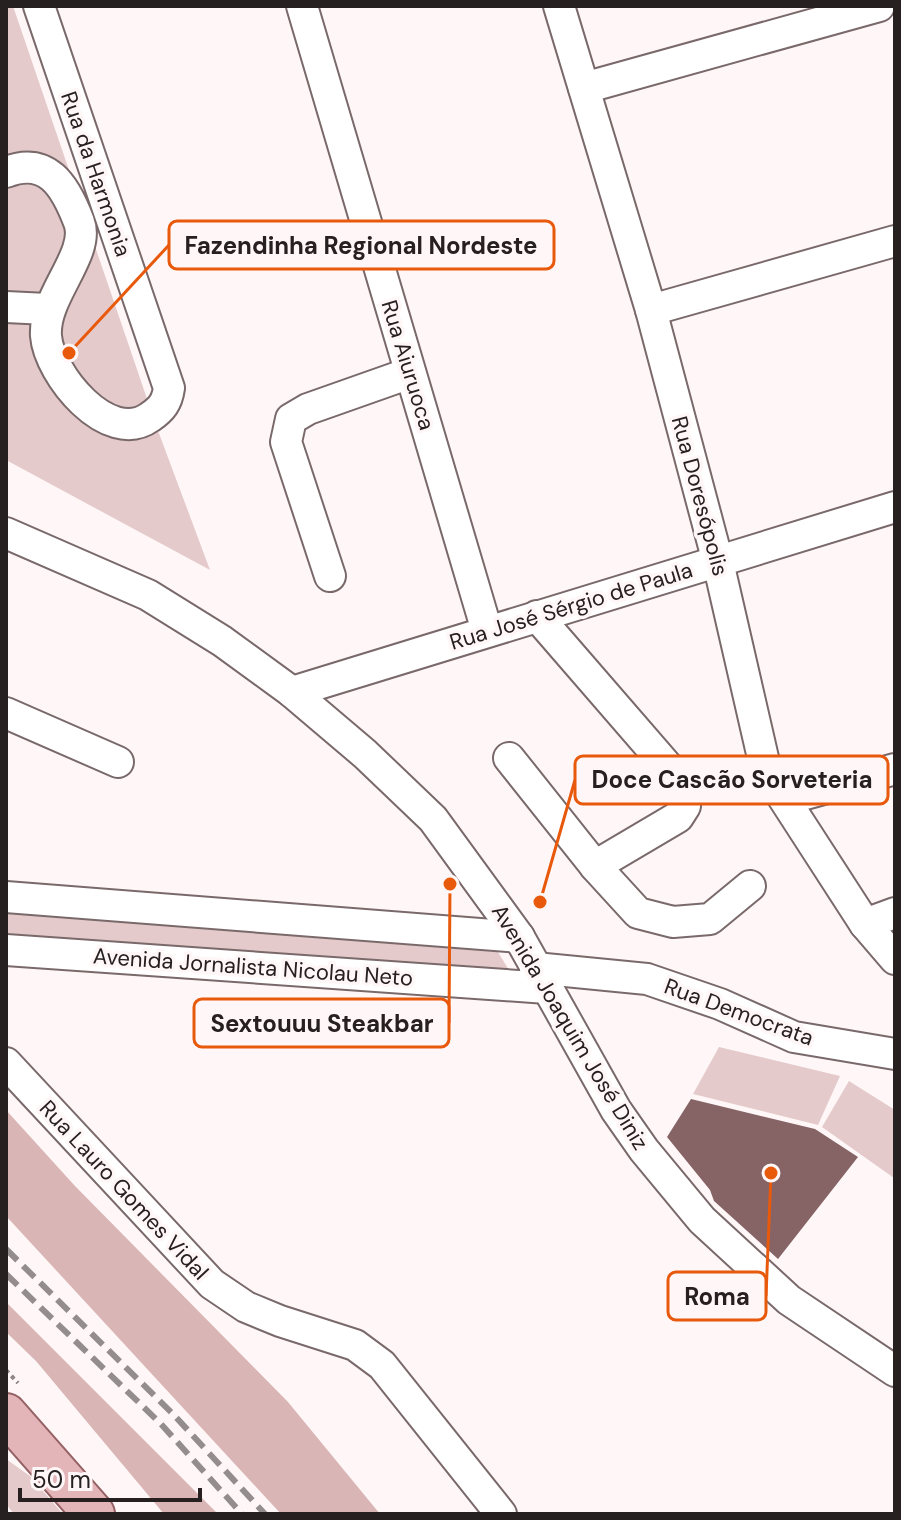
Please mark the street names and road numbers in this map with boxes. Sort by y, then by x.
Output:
street label: Rua da Harmonia [54,88,138,260]
street label: Rua Aiuruoca [374,297,442,433]
street label: Rua Doresópolis [665,413,735,579]
street label: Rua José Sérgio de Paula [446,555,696,657]
street label: Avenida Joaquim José Diniz [485,899,655,1155]
street label: Avenida Jornalista Nicolau Neto [92,941,414,993]
street label: Rua Democrata [660,972,818,1052]
street label: Rua Lauro Gomes Vidal [33,1094,215,1286]

